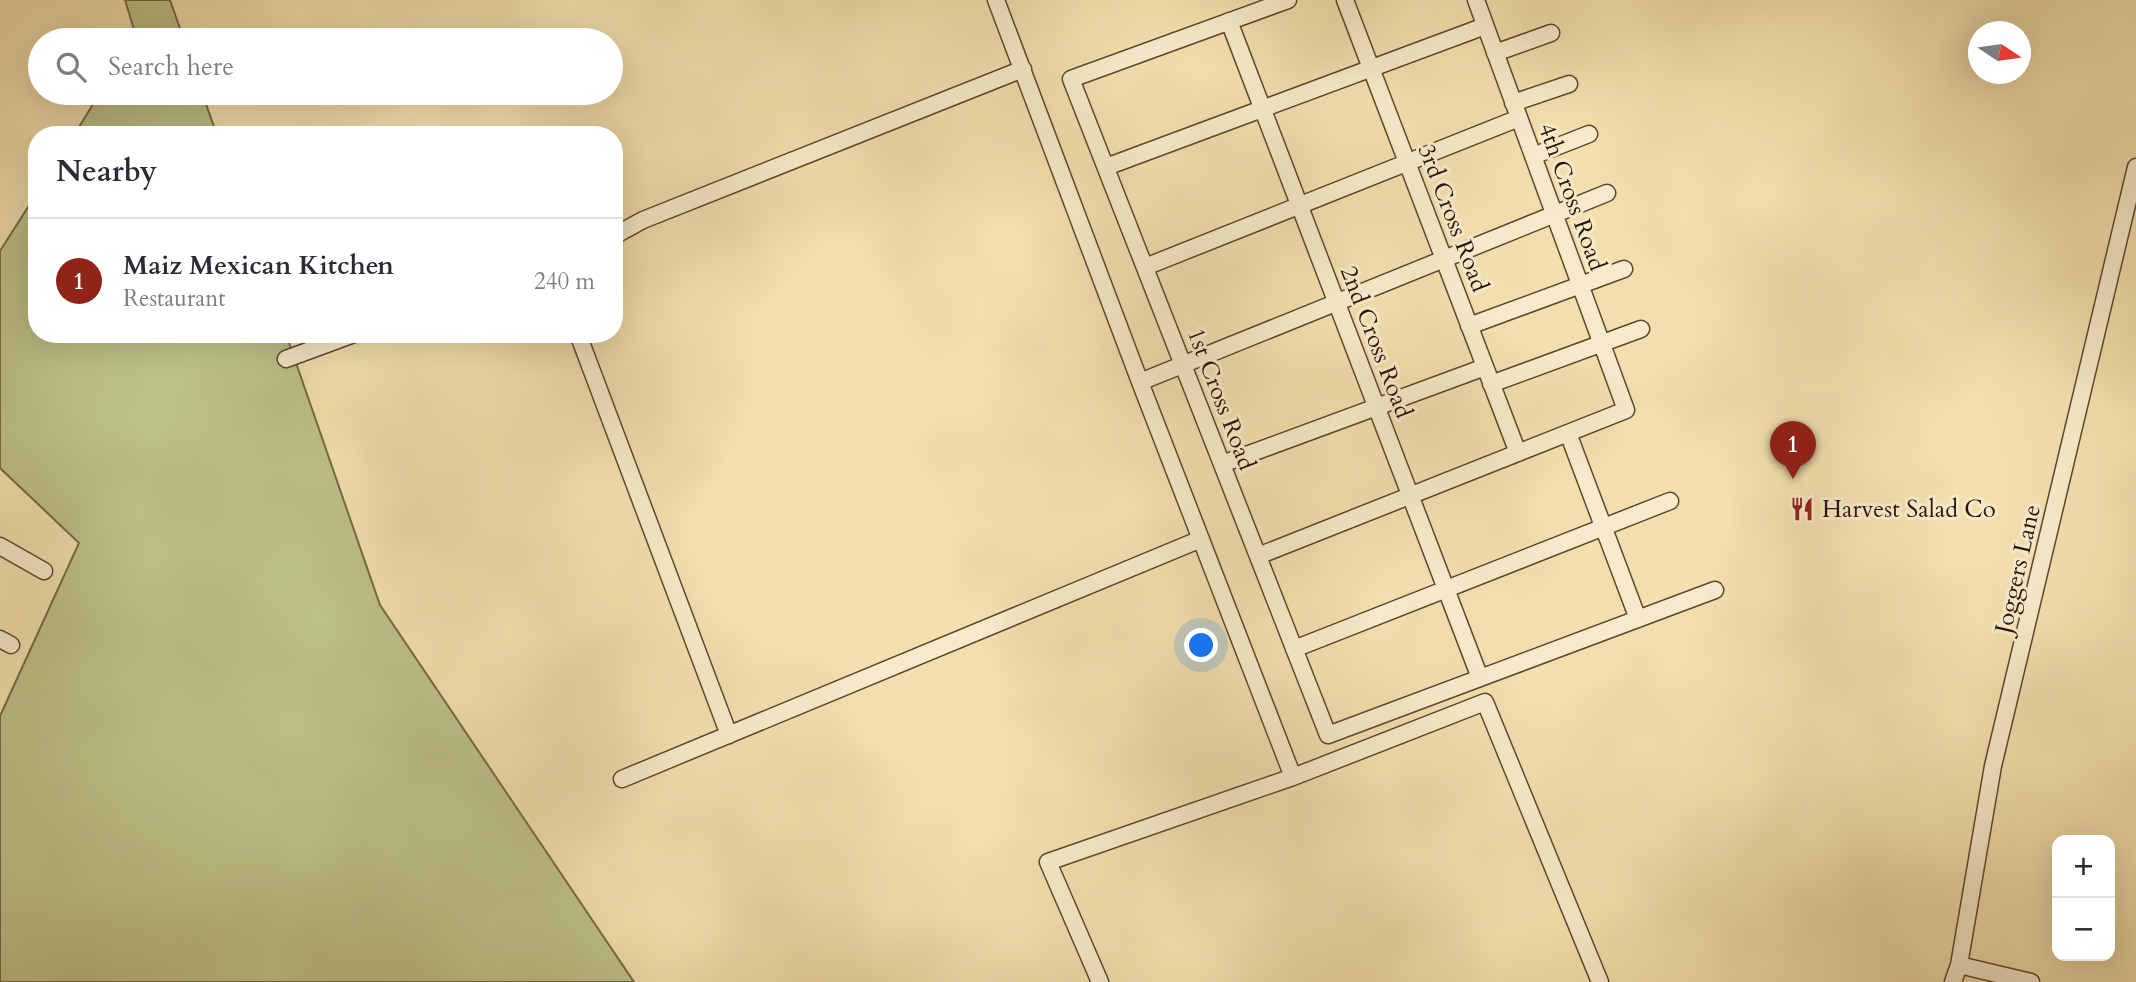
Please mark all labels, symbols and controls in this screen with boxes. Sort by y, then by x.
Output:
north arrow [1968,21,2031,84]
search box [28,28,623,105]
icon: search [52,48,90,86]
text: Search here [108,49,234,84]
street label: 4th Cross Road [1530,119,1614,276]
street label: 3rd Cross Road [1410,139,1496,297]
text: Nearby [56,151,157,192]
text: Maiz Mexican Kitchen [123,248,394,283]
street label: 2nd Cross Road [1332,261,1420,423]
text: 1 [73,266,85,297]
text: 240 m [534,266,595,297]
text: Restaurant [123,283,226,314]
street label: 1st Cross Road [1179,323,1263,475]
pin: 1 [1770,421,1816,479]
place label: Harvest Salad Co [1822,493,1996,526]
restaurant icon: Harvest Salad Co [1788,495,1816,523]
street label: Joggers Lane [1986,501,2049,640]
your location [1184,628,1218,662]
map controls [2052,835,2115,961]
button: + [2052,835,2115,898]
button: − [2052,898,2115,961]

